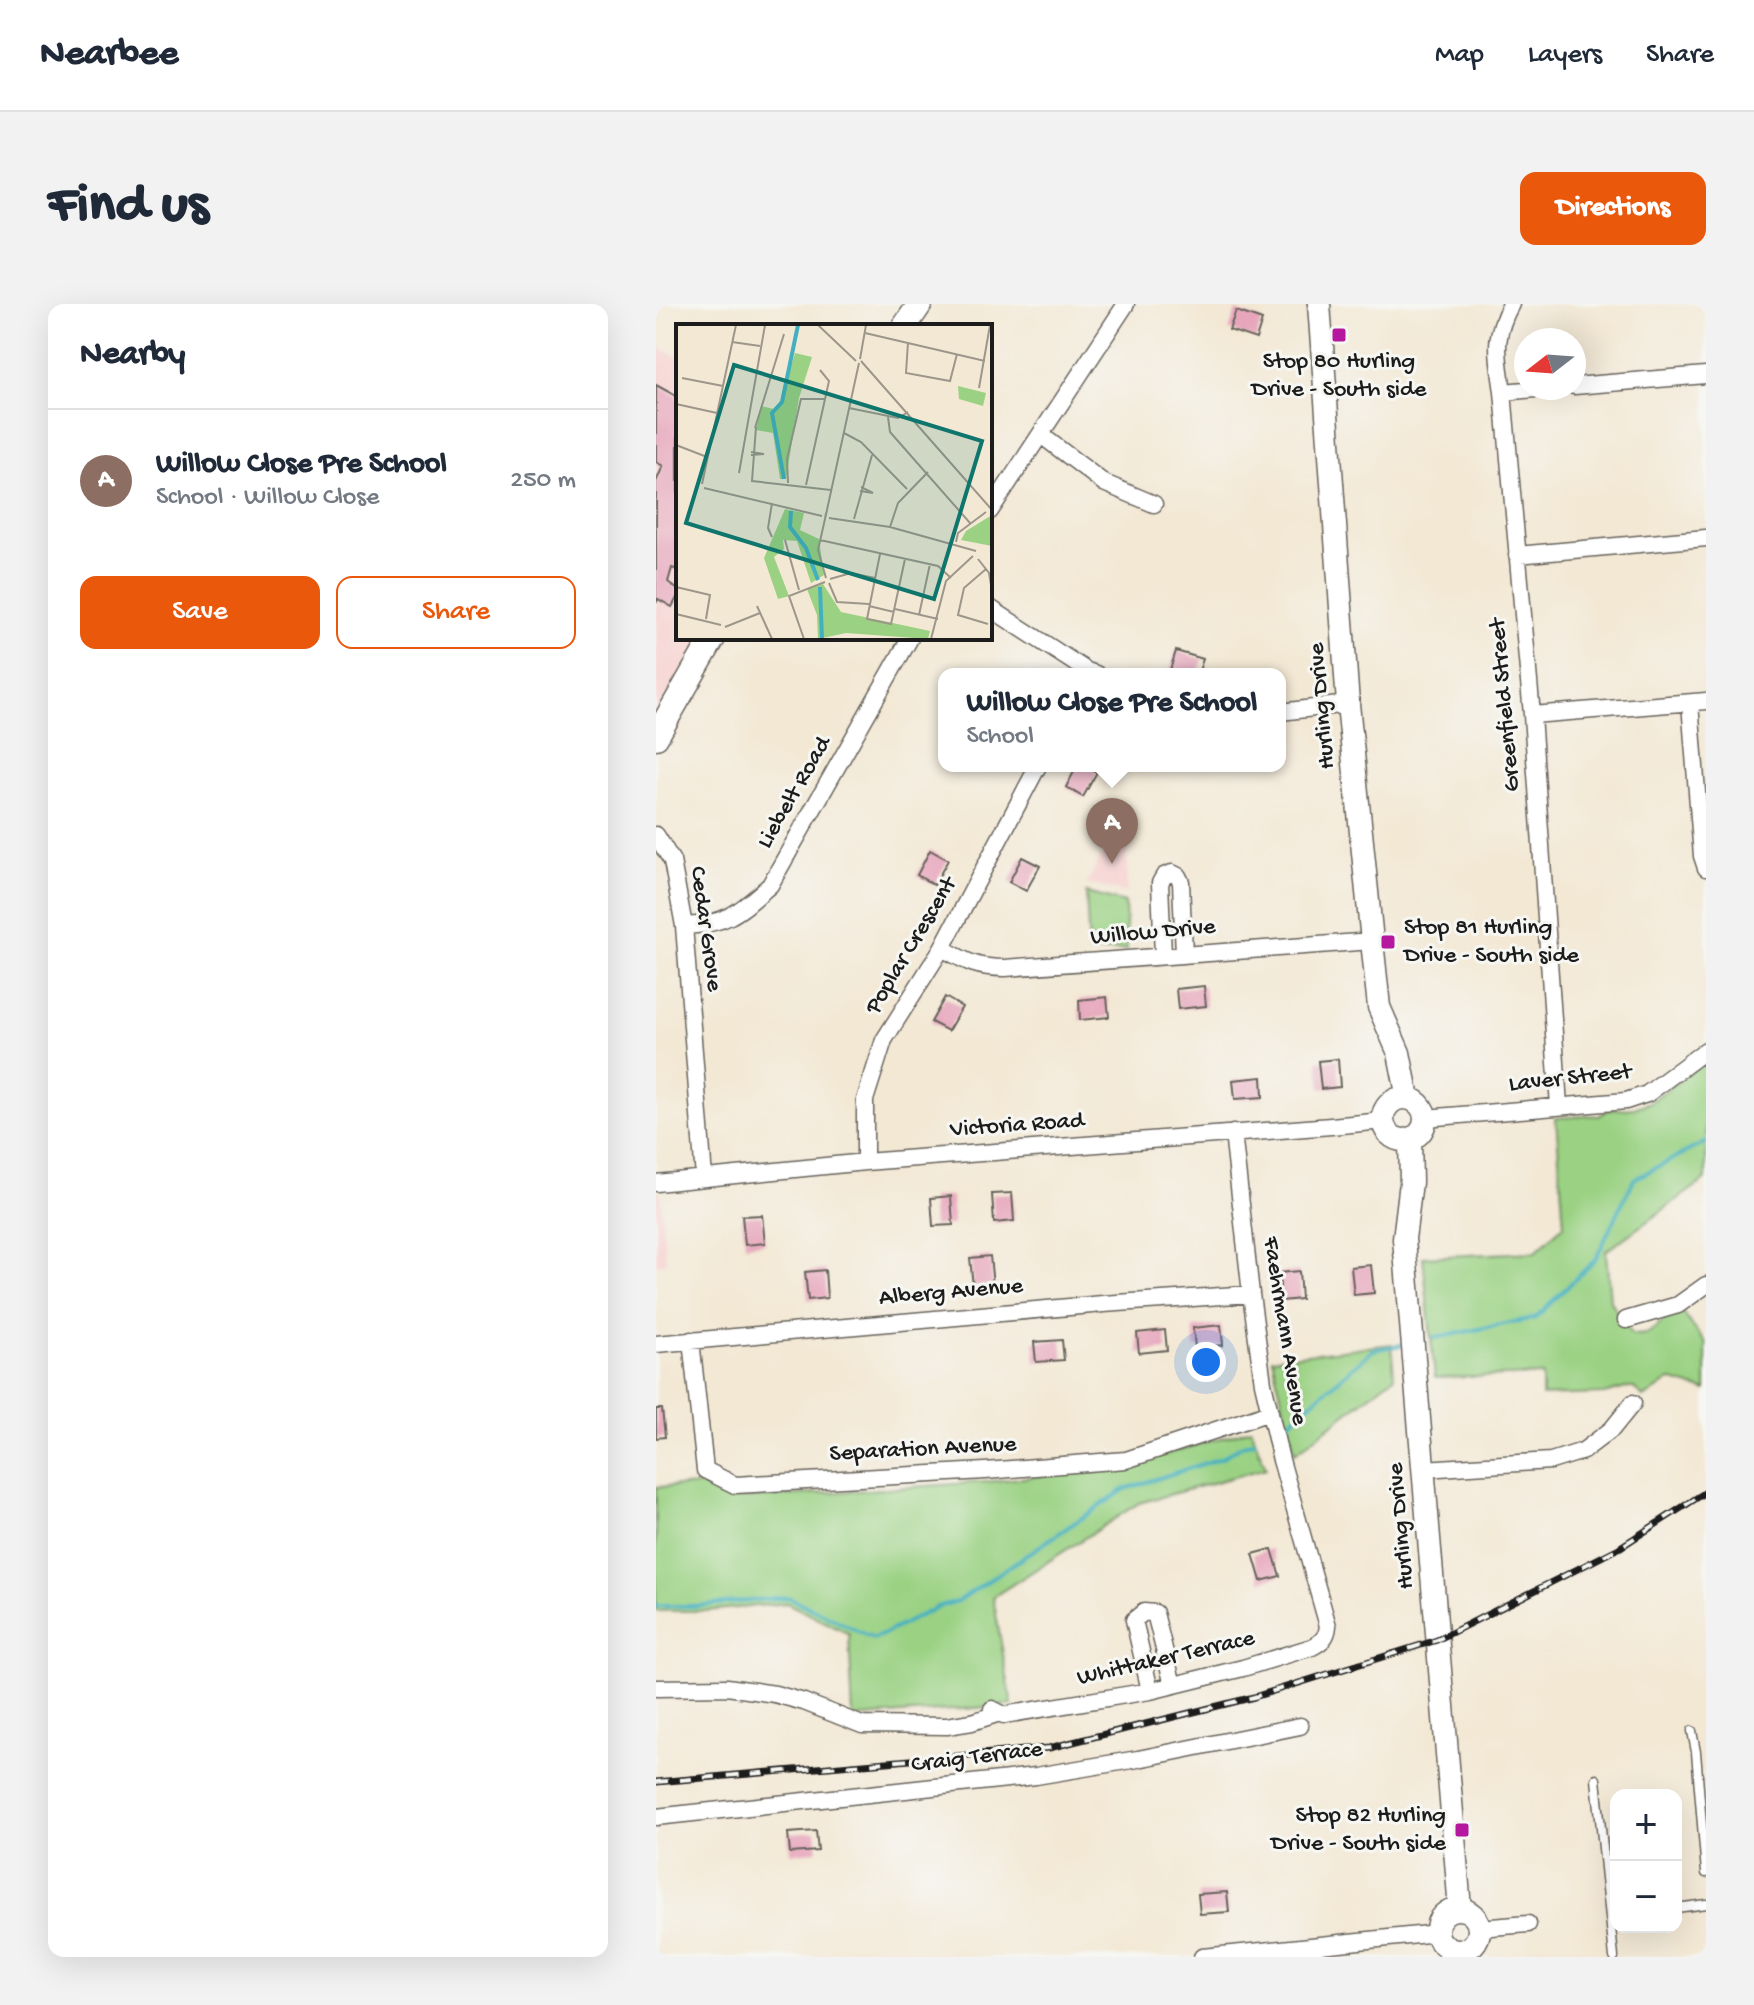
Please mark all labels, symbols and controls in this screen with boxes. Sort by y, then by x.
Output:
text: Nearbee [40,33,178,77]
text: Map [1435,39,1484,72]
text: Layers [1528,39,1602,72]
text: Share [1646,39,1714,72]
button: Directions [1520,172,1706,245]
text: Find us [48,175,208,241]
inset map [676,324,992,640]
marker: Stop 80 Hurling Drive - South side [1330,326,1348,344]
north arrow [1514,328,1586,400]
text: Nearby [80,336,185,376]
place label: Stop 80 Hurling Drive - South side [1250,348,1427,405]
text: Willow Close Pre School [156,448,447,483]
text: A [98,466,114,497]
text: 250 m [510,466,576,497]
text: School · Willow Close [156,483,379,514]
button: Save [80,576,320,649]
button: Share [336,576,576,649]
street label: Greenfield Street [1484,615,1528,793]
street label: Hurling Drive [1303,641,1343,771]
popup [938,668,1286,772]
text: Willow Close Pre School [967,687,1257,722]
text: School [967,722,1034,753]
street label: Liebelt Road [751,730,840,854]
pin: A [1086,798,1138,864]
street label: Cedar Grove [682,865,728,994]
street label: Poplar Crescent [859,870,965,1021]
street label: Willow Drive [1089,913,1217,953]
place label: Stop 81 Hurling Drive - South side [1402,914,1580,971]
marker: Stop 81 Hurling Drive - South side [1379,933,1397,951]
street label: Laver Street [1507,1058,1635,1100]
street label: Victoria Road [948,1107,1087,1145]
street label: Faehrmann Avenue [1255,1234,1313,1428]
street label: Alberg Avenue [878,1272,1025,1314]
your location [1186,1342,1226,1382]
street label: Separation Avenue [829,1431,1018,1469]
street label: Hurling Drive [1382,1461,1422,1591]
street label: Whittaker Terrace [1074,1624,1258,1694]
street label: Craig Terrace [910,1735,1045,1780]
map controls [1610,1789,1682,1933]
button: + [1610,1789,1682,1861]
place label: Stop 82 Hurling Drive - South side [1269,1802,1447,1859]
marker: Stop 82 Hurling Drive - South side [1453,1821,1471,1839]
button: − [1610,1861,1682,1933]

